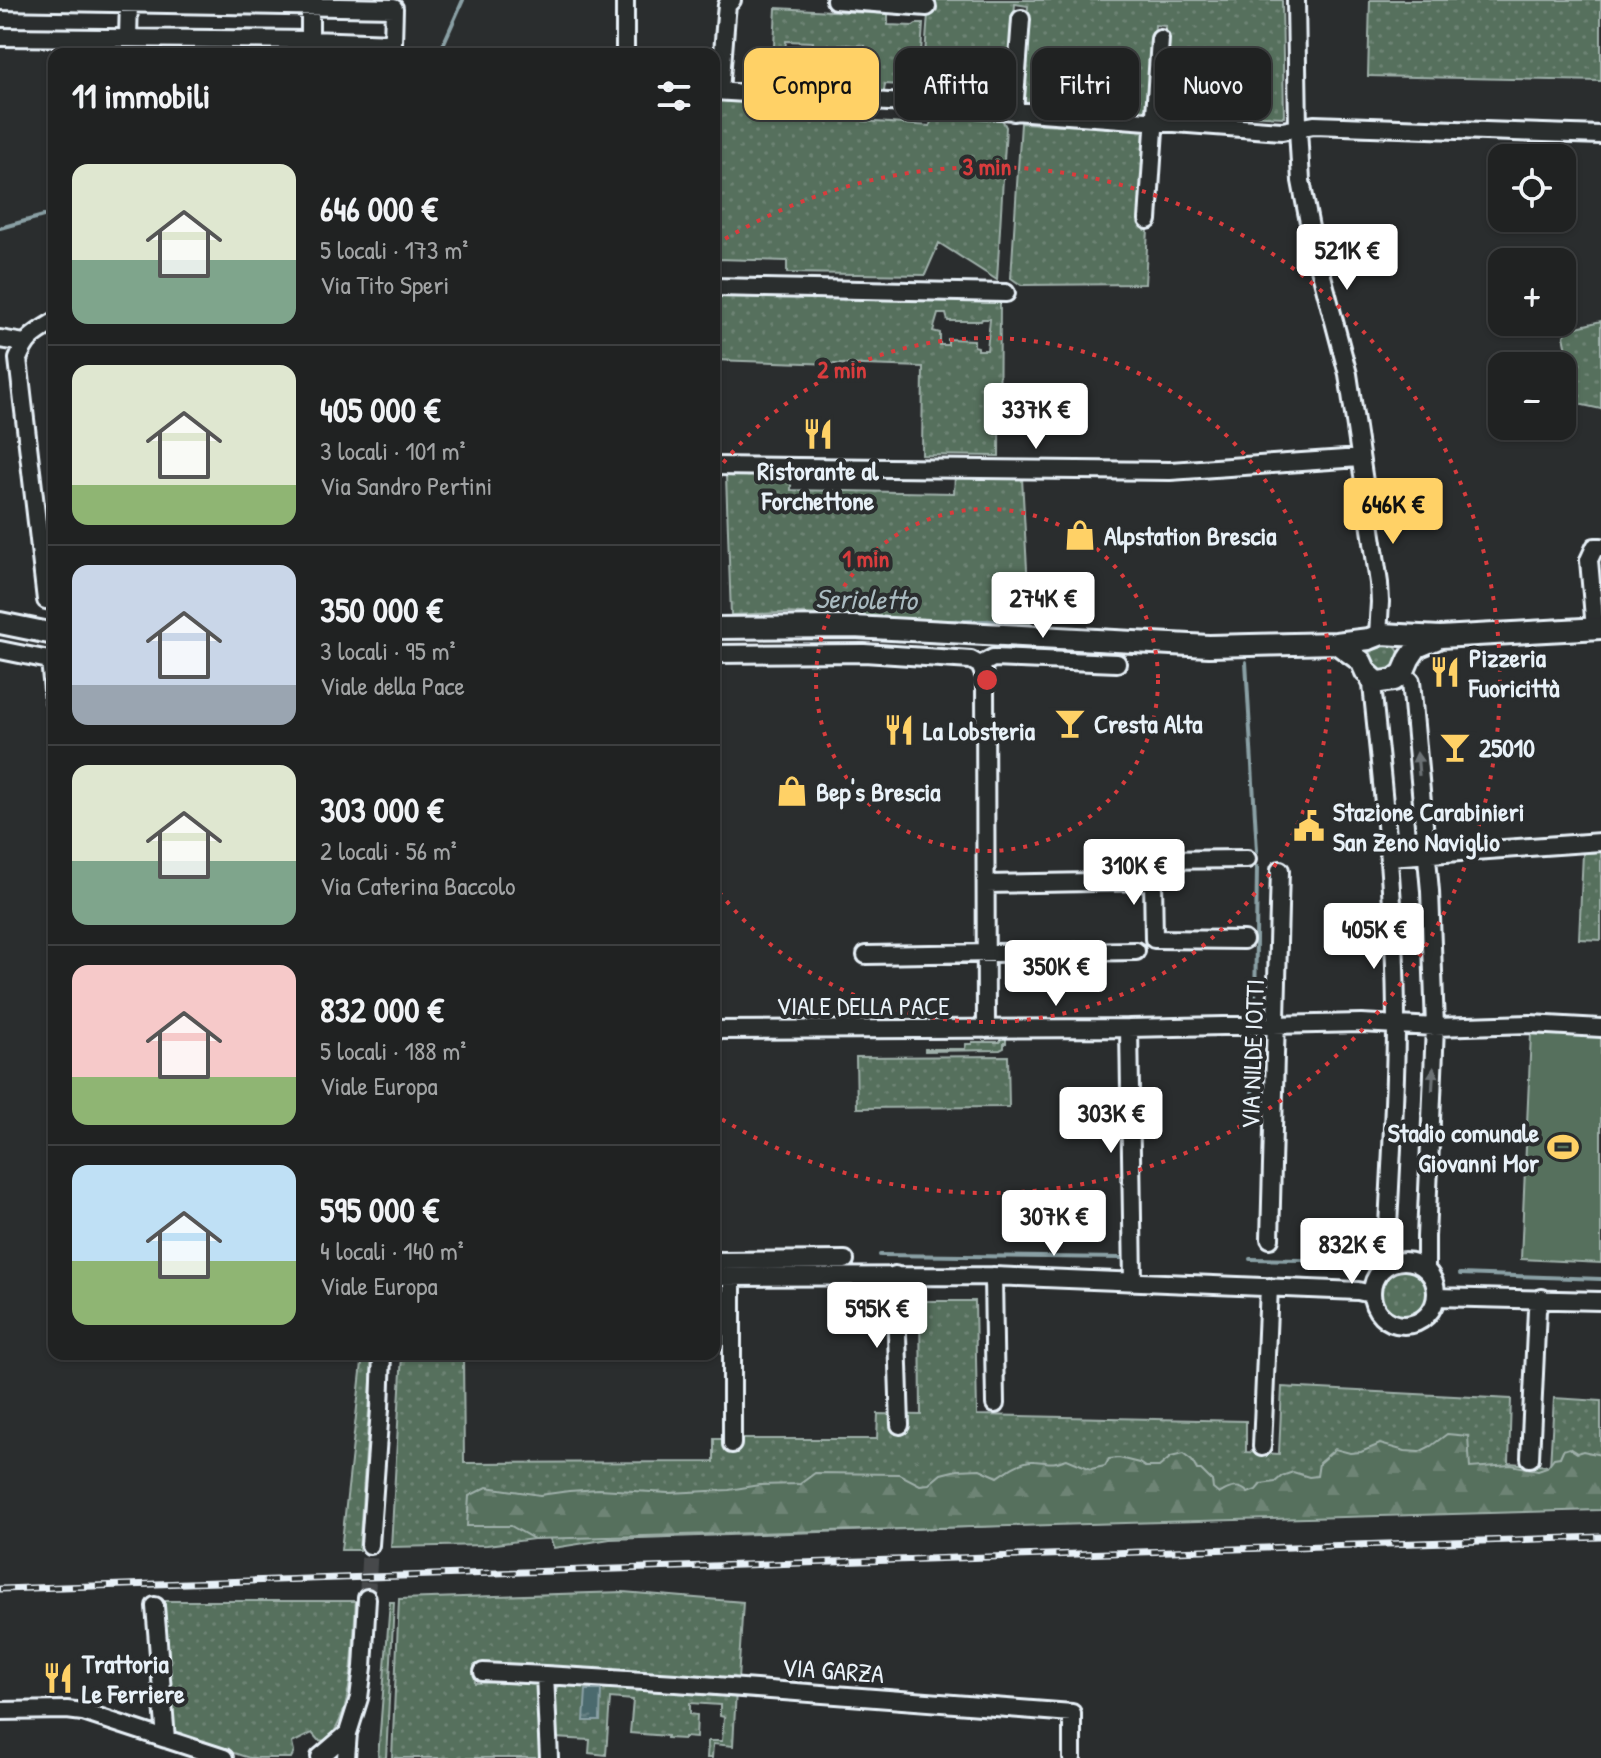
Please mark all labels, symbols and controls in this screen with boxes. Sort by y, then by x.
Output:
chip: Compra [744,48,879,120]
chip: Affitta [895,48,1016,120]
chip: Filtri [1032,48,1139,120]
chip: Nuovo [1155,48,1271,120]
text: 11 immobili [72,73,210,119]
icon: filters [652,74,696,118]
map controls [1488,144,1576,440]
button: locate [1488,144,1576,232]
text: 3 min [963,150,1012,182]
text: 646 000 € [320,186,438,232]
icon: home [136,196,232,292]
pin: 521K € [1282,224,1412,292]
text: 5 locali · 173 m² [320,232,468,267]
text: 521K € [1315,232,1379,267]
button: + [1488,248,1576,336]
text: Via Tito Speri [320,267,449,302]
button: − [1488,352,1576,440]
text: 2 min [817,353,867,385]
pin: 337K € [971,383,1101,451]
text: 405 000 € [320,387,440,433]
text: 337K € [1002,391,1070,426]
icon: home [136,397,232,493]
restaurant icon: Ristorante al Forchettone [801,417,835,451]
text: 3 locali · 101 m² [320,433,465,468]
place label: Ristorante al Forchettone [757,453,880,518]
text: Via Sandro Pertini [320,468,492,503]
pin: 646K € [1328,478,1458,546]
text: 646K € [1362,486,1424,521]
shop icon: Alpstation Brescia [1063,518,1097,552]
place label: Alpstation Brescia [1104,518,1277,554]
text: 1 min [843,542,890,574]
pin: 274K € [978,572,1108,640]
water label: Serioletto [815,579,919,619]
text: 274K € [1010,580,1076,615]
text: 350 000 € [320,587,443,633]
icon: home [136,597,232,693]
text: 3 locali · 95 m² [320,633,455,668]
place label: Pizzeria Fuoricittà [1468,640,1560,705]
restaurant icon: Pizzeria Fuoricittà [1428,655,1462,689]
centre of rings [973,666,1001,694]
text: Viale della Pace [320,668,465,703]
bar icon: Cresta Alta [1053,706,1087,740]
place label: Cresta Alta [1094,706,1203,741]
restaurant icon: La Lobsteria [882,713,916,747]
place label: La Lobsteria [923,713,1036,748]
bar icon: 25010 [1438,730,1472,764]
place label: 25010 [1479,730,1535,765]
one-way arrow [1412,751,1425,776]
shop icon: Bep's Brescia [775,774,809,808]
place label: Bep's Brescia [816,774,941,810]
text: 303 000 € [320,787,443,833]
place label: Stazione Carabinieri San Zeno Naviglio [1333,794,1525,860]
icon: home [136,797,232,893]
public building icon: Stazione Carabinieri San Zeno Naviglio [1292,809,1326,843]
text: 2 locali · 56 m² [320,833,457,868]
pin: 310K € [1069,839,1199,907]
text: 310K € [1102,847,1166,882]
text: Via Caterina Baccolo [320,868,516,903]
pin: 405K € [1309,903,1439,971]
text: 405K € [1342,911,1406,946]
pin: 350K € [991,940,1121,1008]
text: 350K € [1023,948,1089,983]
street label: VIA NILDE IOTTI [1232,979,1272,1129]
text: 832 000 € [320,987,444,1033]
street label: VIALE DELLA PACE [776,988,950,1023]
icon: home [136,997,232,1093]
text: 5 locali · 188 m² [320,1033,466,1068]
one-way arrow [1427,1066,1440,1091]
text: Viale Europa [320,1068,438,1103]
pin: 303K € [1046,1087,1176,1155]
text: 303K € [1077,1095,1145,1130]
place label: Stadio comunale Giovanni Mor [1388,1115,1540,1180]
sports icon: Stadio comunale Giovanni Mor [1546,1130,1580,1164]
text: 595 000 € [320,1187,439,1233]
pin: 307K € [989,1190,1119,1258]
icon: home [136,1197,232,1293]
text: 307K € [1020,1198,1088,1233]
pin: 832K € [1287,1218,1417,1286]
text: 832K € [1318,1226,1386,1261]
text: 4 locali · 140 m² [320,1233,464,1268]
text: Viale Europa [320,1268,438,1303]
pin: 595K € [812,1282,942,1350]
text: 595K € [845,1290,909,1325]
place label: Trattoria Le Ferriere [81,1646,185,1711]
street label: VIA GARZA [781,1649,886,1691]
restaurant icon: Trattoria Le Ferriere [41,1661,75,1695]

